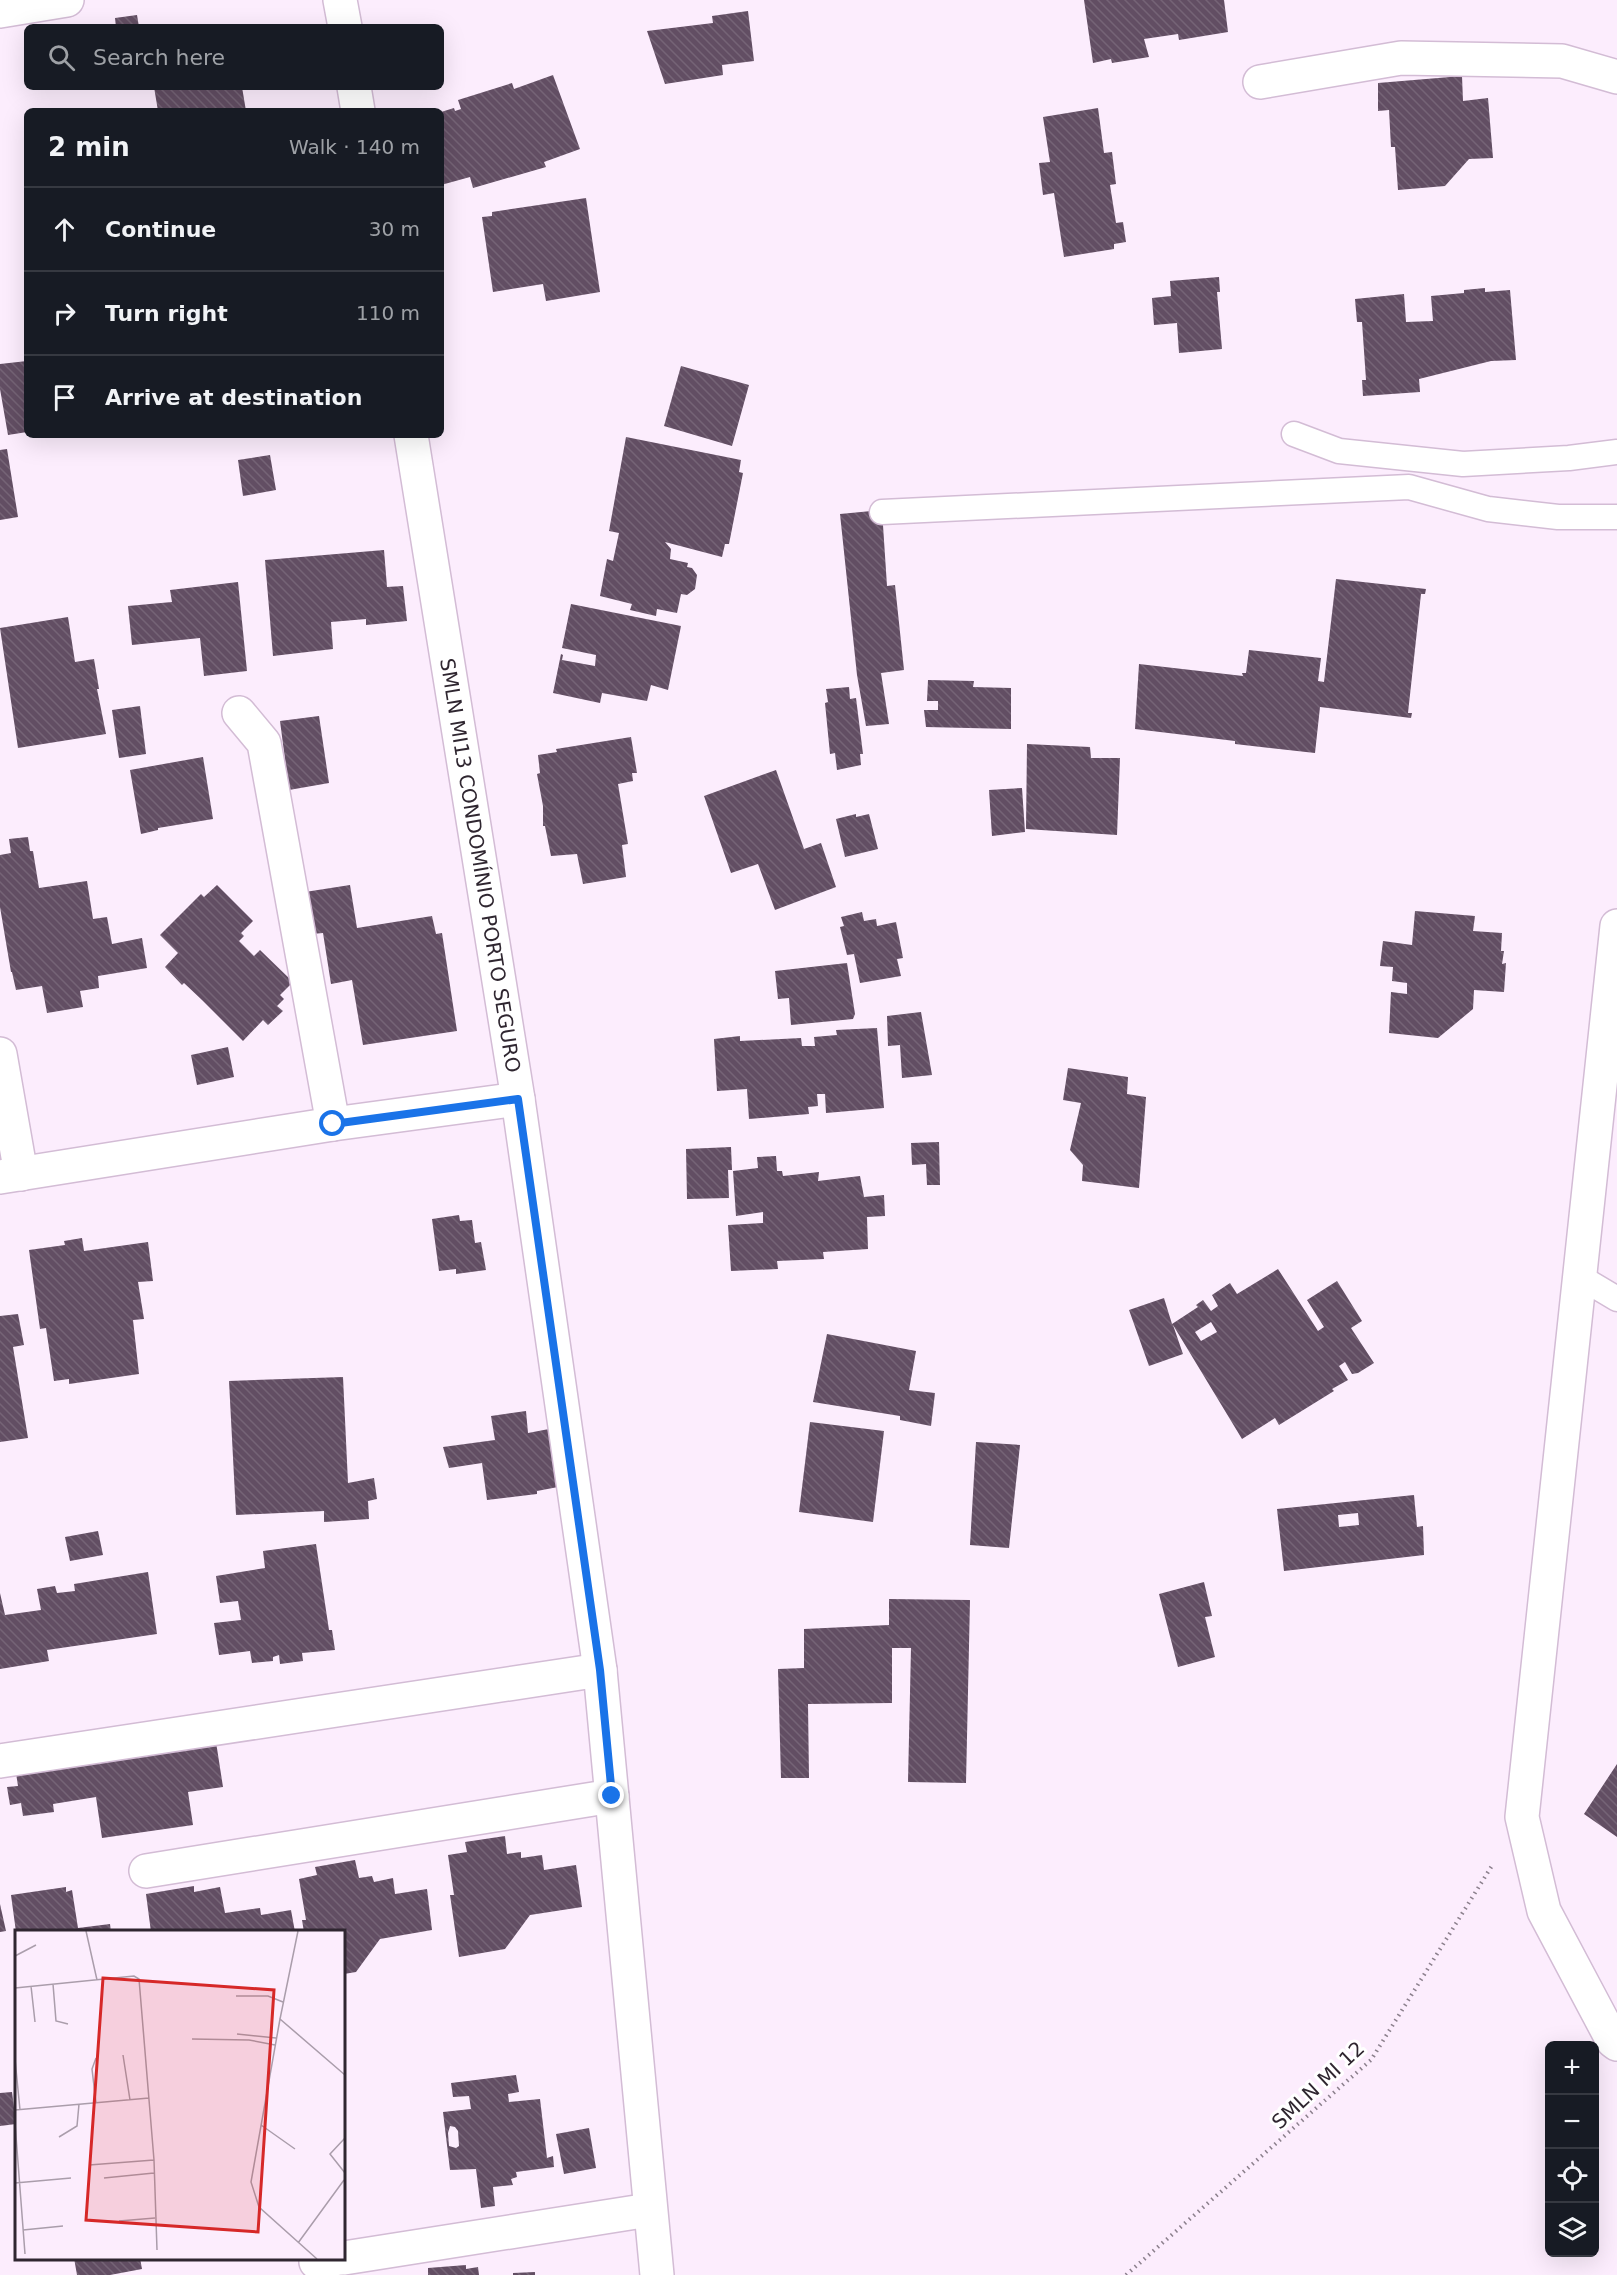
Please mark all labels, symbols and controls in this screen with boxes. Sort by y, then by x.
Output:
search box [24,24,444,90]
icon: search [45,41,78,74]
text: Search here [93,45,225,70]
text: 2 min [48,132,130,162]
text: Walk · 140 m [289,135,420,159]
icon: ahead [48,213,81,246]
text: Continue [105,217,216,242]
text: 30 m [369,217,420,241]
icon: right [48,297,81,330]
text: Turn right [105,301,228,326]
text: 110 m [356,301,420,325]
icon: arrive [48,381,81,414]
text: Arrive at destination [105,385,362,410]
street label: SMLN MI13 CONDOMÍNIO PORTO SEGURO [435,657,526,1074]
route start [319,1110,345,1136]
route end [598,1782,624,1808]
inset map [15,1930,345,2260]
street label: SMLN MI 12 [1267,2036,1369,2134]
map controls [1545,2041,1599,2257]
button: + [1545,2041,1599,2095]
button: − [1545,2095,1599,2149]
button: locate [1545,2149,1599,2203]
button: layers [1545,2203,1599,2257]

